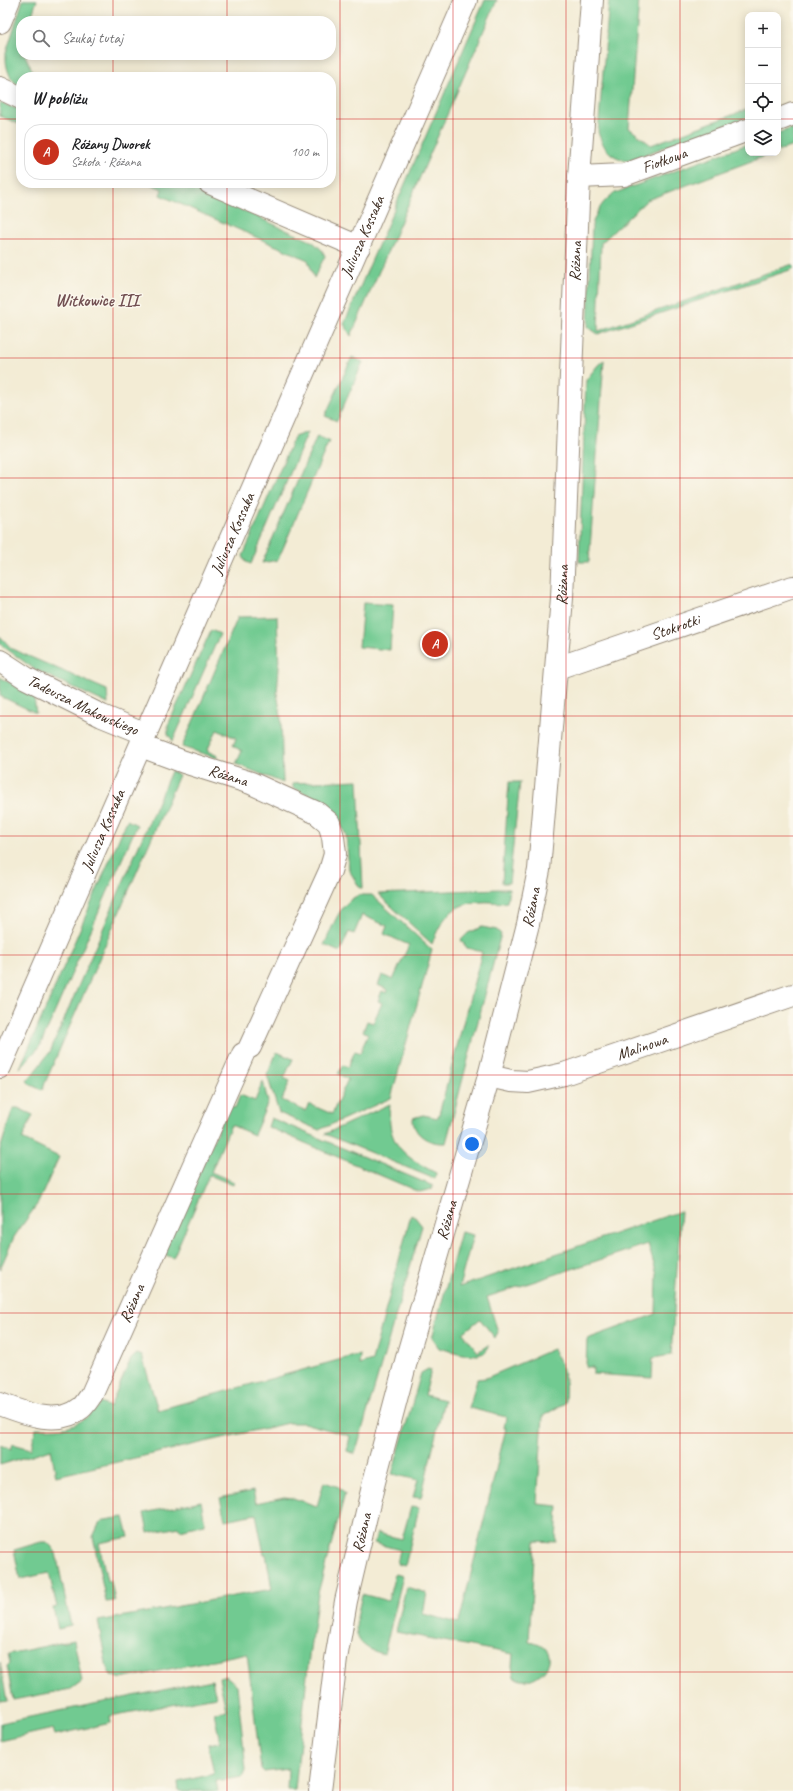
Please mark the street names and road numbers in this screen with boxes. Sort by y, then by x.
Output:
street label: Fiołkowa [639,143,691,178]
street label: Juliusza Kossaka [336,192,390,282]
street label: Różana [565,239,586,282]
street label: Juliusza Kossaka [206,489,260,578]
street label: Różana [551,563,573,606]
street label: Stokrotki [648,609,704,645]
street label: Tadeusza Makowskiego [24,670,142,740]
street label: Różana [206,760,252,792]
street label: Juliusza Kossaka [76,786,130,875]
street label: Różana [518,884,545,929]
street label: Malinowa [614,1029,671,1065]
street label: Różana [432,1197,463,1242]
street label: Różana [115,1280,150,1326]
street label: Różana [348,1509,377,1554]

